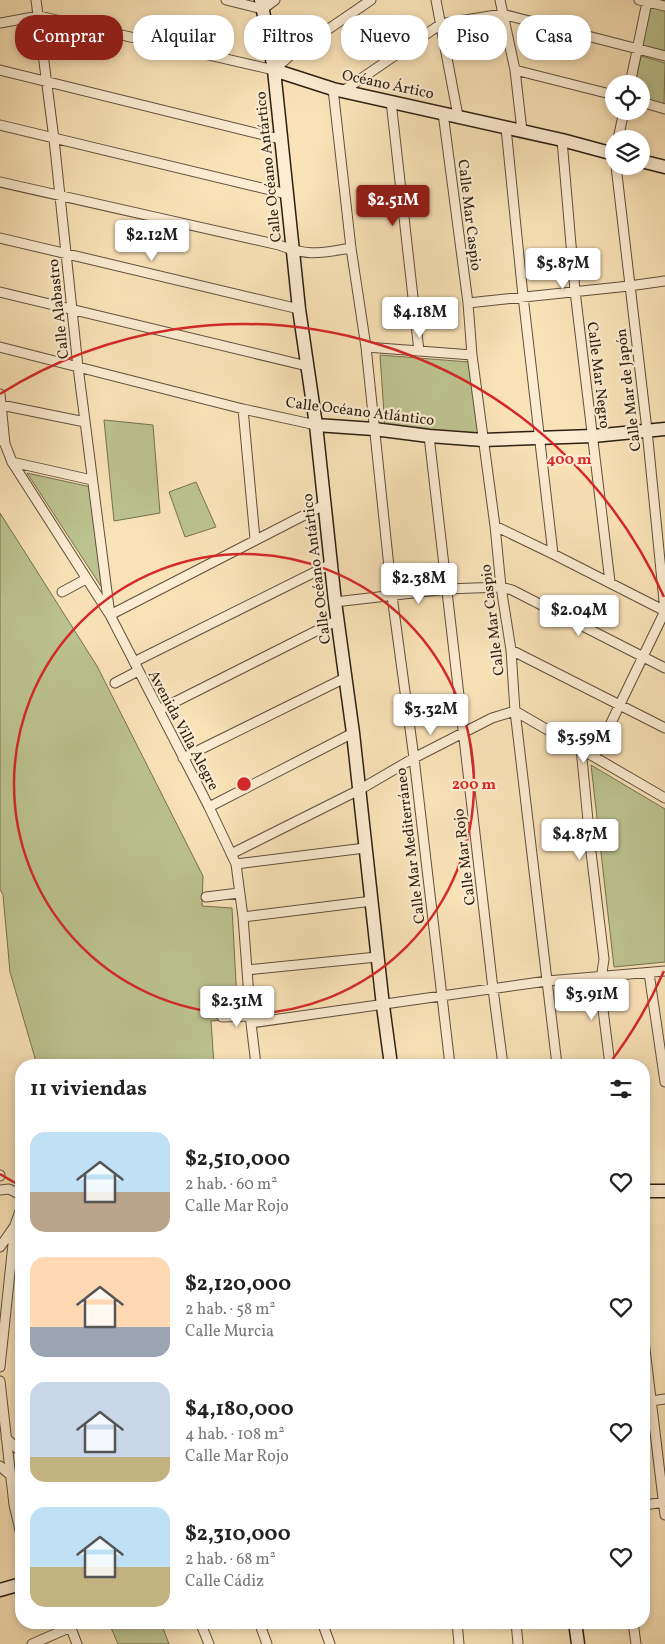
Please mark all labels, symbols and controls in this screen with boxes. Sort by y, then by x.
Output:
chip: Comprar [15,15,123,60]
chip: Alquilar [133,15,234,60]
chip: Filtros [244,15,331,60]
chip: Nuevo [341,15,428,60]
chip: Piso [438,15,507,60]
chip: Casa [517,15,591,60]
street label: Océano Ártico [340,65,436,105]
map controls [605,75,650,175]
button: locate [605,75,650,120]
street label: Calle Océano Antártico [251,90,288,243]
button: layers [605,130,650,175]
street label: Calle Mar Caspio [451,158,486,272]
pin: $2.51M [352,184,434,227]
text: $2.51M [367,190,419,212]
pin: $2.12M [111,220,193,262]
text: $2.12M [126,225,178,247]
pin: $5.87M [522,248,604,290]
text: $5.87M [537,253,590,275]
street label: Calle Alabastro [44,258,75,360]
pin: $4.18M [379,296,461,339]
text: $4.18M [393,302,447,324]
street label: Calle Mar Negro [581,321,614,430]
street label: Calle Mar de Japón [612,327,647,452]
street label: Calle Océano Atlántico [284,393,435,432]
text: 400 m [547,450,592,471]
street label: Calle Océano Antártico [298,492,337,645]
pin: $2.38M [378,562,460,605]
street label: Calle Mar Caspio [476,563,511,677]
text: $2.38M [392,568,446,590]
pin: $2.04M [538,594,620,637]
text: $2.04M [551,600,607,622]
street label: Avenida Villa Alegre [142,667,223,794]
pin: $3.32M [390,694,472,736]
text: $3.32M [404,699,458,721]
pin: $3.59M [543,722,625,764]
text: $3.59M [557,727,611,749]
street label: Calle Mar Mediterráneo [391,767,431,925]
centre of rings [235,775,253,793]
text: 200 m [452,775,496,796]
street label: Calle Mar Rojo [449,807,482,906]
pin: $4.87M [539,818,621,861]
text: $4.87M [553,824,608,846]
pin: $3.91M [551,978,633,1021]
text: $3.91M [566,984,618,1006]
pin: $2.31M [196,986,278,1028]
text: $2.31M [211,991,263,1013]
text: 11 viviendas [30,1075,147,1104]
icon: filters [607,1075,635,1103]
text: $2,510,000 [185,1145,290,1174]
icon: home [70,1152,130,1212]
icon: heart [607,1168,635,1196]
text: 2 hab. · 60 m² [185,1174,277,1196]
text: Calle Mar Rojo [185,1196,289,1218]
text: $2,120,000 [185,1270,291,1299]
icon: home [70,1277,130,1337]
icon: heart [607,1293,635,1321]
text: 2 hab. · 58 m² [185,1299,275,1321]
text: Calle Murcia [185,1321,274,1343]
text: $4,180,000 [185,1395,294,1424]
icon: home [70,1402,130,1462]
icon: heart [607,1418,635,1446]
text: 4 hab. · 108 m² [185,1424,284,1446]
text: Calle Mar Rojo [185,1446,289,1468]
text: $2,310,000 [185,1520,291,1549]
icon: home [70,1527,130,1587]
icon: heart [607,1543,635,1571]
text: 2 hab. · 68 m² [185,1549,276,1571]
text: Calle Cádiz [185,1571,264,1593]

